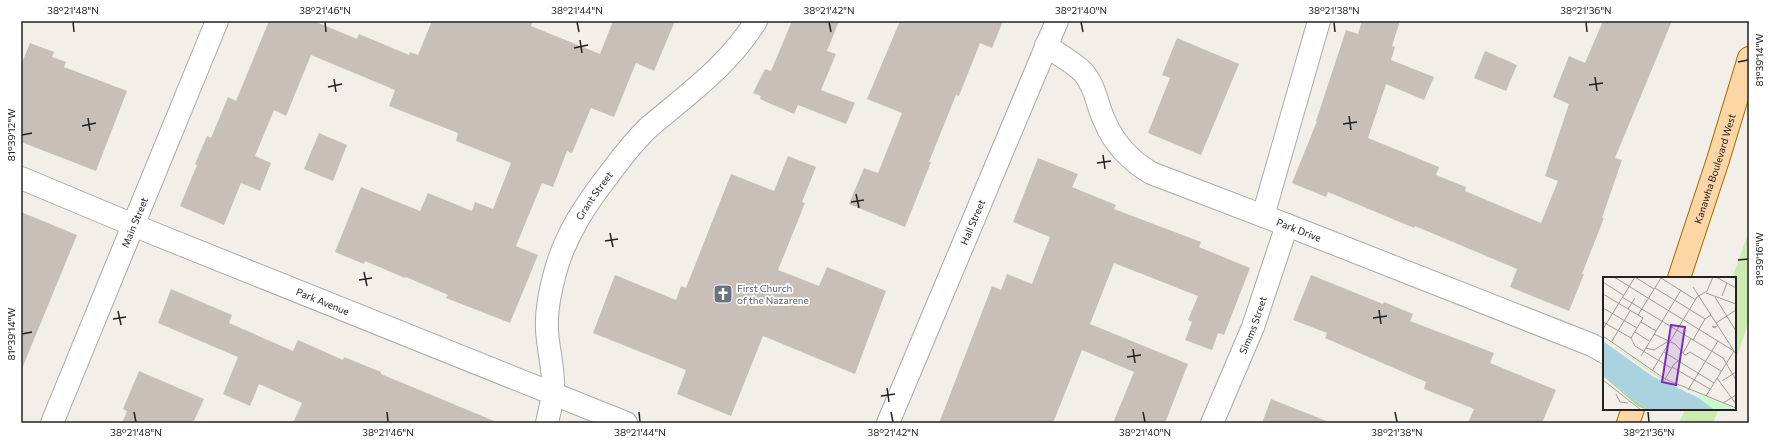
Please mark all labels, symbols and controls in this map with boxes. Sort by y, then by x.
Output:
text: 38°21'48"N [47,4,99,16]
text: 38°21'46"N [299,4,351,16]
text: 38°21'44"N [551,4,603,16]
text: 38°21'42"N [804,4,854,16]
text: 38°21'40"N [1055,4,1107,16]
text: 38°21'38"N [1308,4,1360,16]
text: 38°21'36"N [1560,4,1612,16]
text: 81°39'14"W [1753,33,1765,87]
text: 81°39'12"W [5,109,17,161]
street label: Kanawha Boulevard West [1691,112,1738,225]
street label: Grant Street [573,169,615,222]
street label: Main Street [119,195,150,249]
street label: Hall Street [958,198,987,247]
street label: Park Drive [1275,216,1323,244]
text: 81°39'16"W [1753,232,1765,286]
inset map [1603,277,1736,410]
place label: First Church of the Nazarene [737,282,809,306]
church icon: First Church of the Nazarene [712,283,734,305]
street label: Park Avenue [294,285,351,317]
street label: Simms Street [1236,295,1269,356]
text: 81°39'14"W [5,307,17,361]
text: 38°21'48"N [110,426,162,438]
text: 38°21'46"N [362,426,414,438]
text: 38°21'44"N [614,426,666,438]
text: 38°21'42"N [868,426,918,438]
text: 38°21'40"N [1119,426,1171,438]
text: 38°21'38"N [1371,426,1423,438]
text: 38°21'36"N [1623,426,1675,438]

